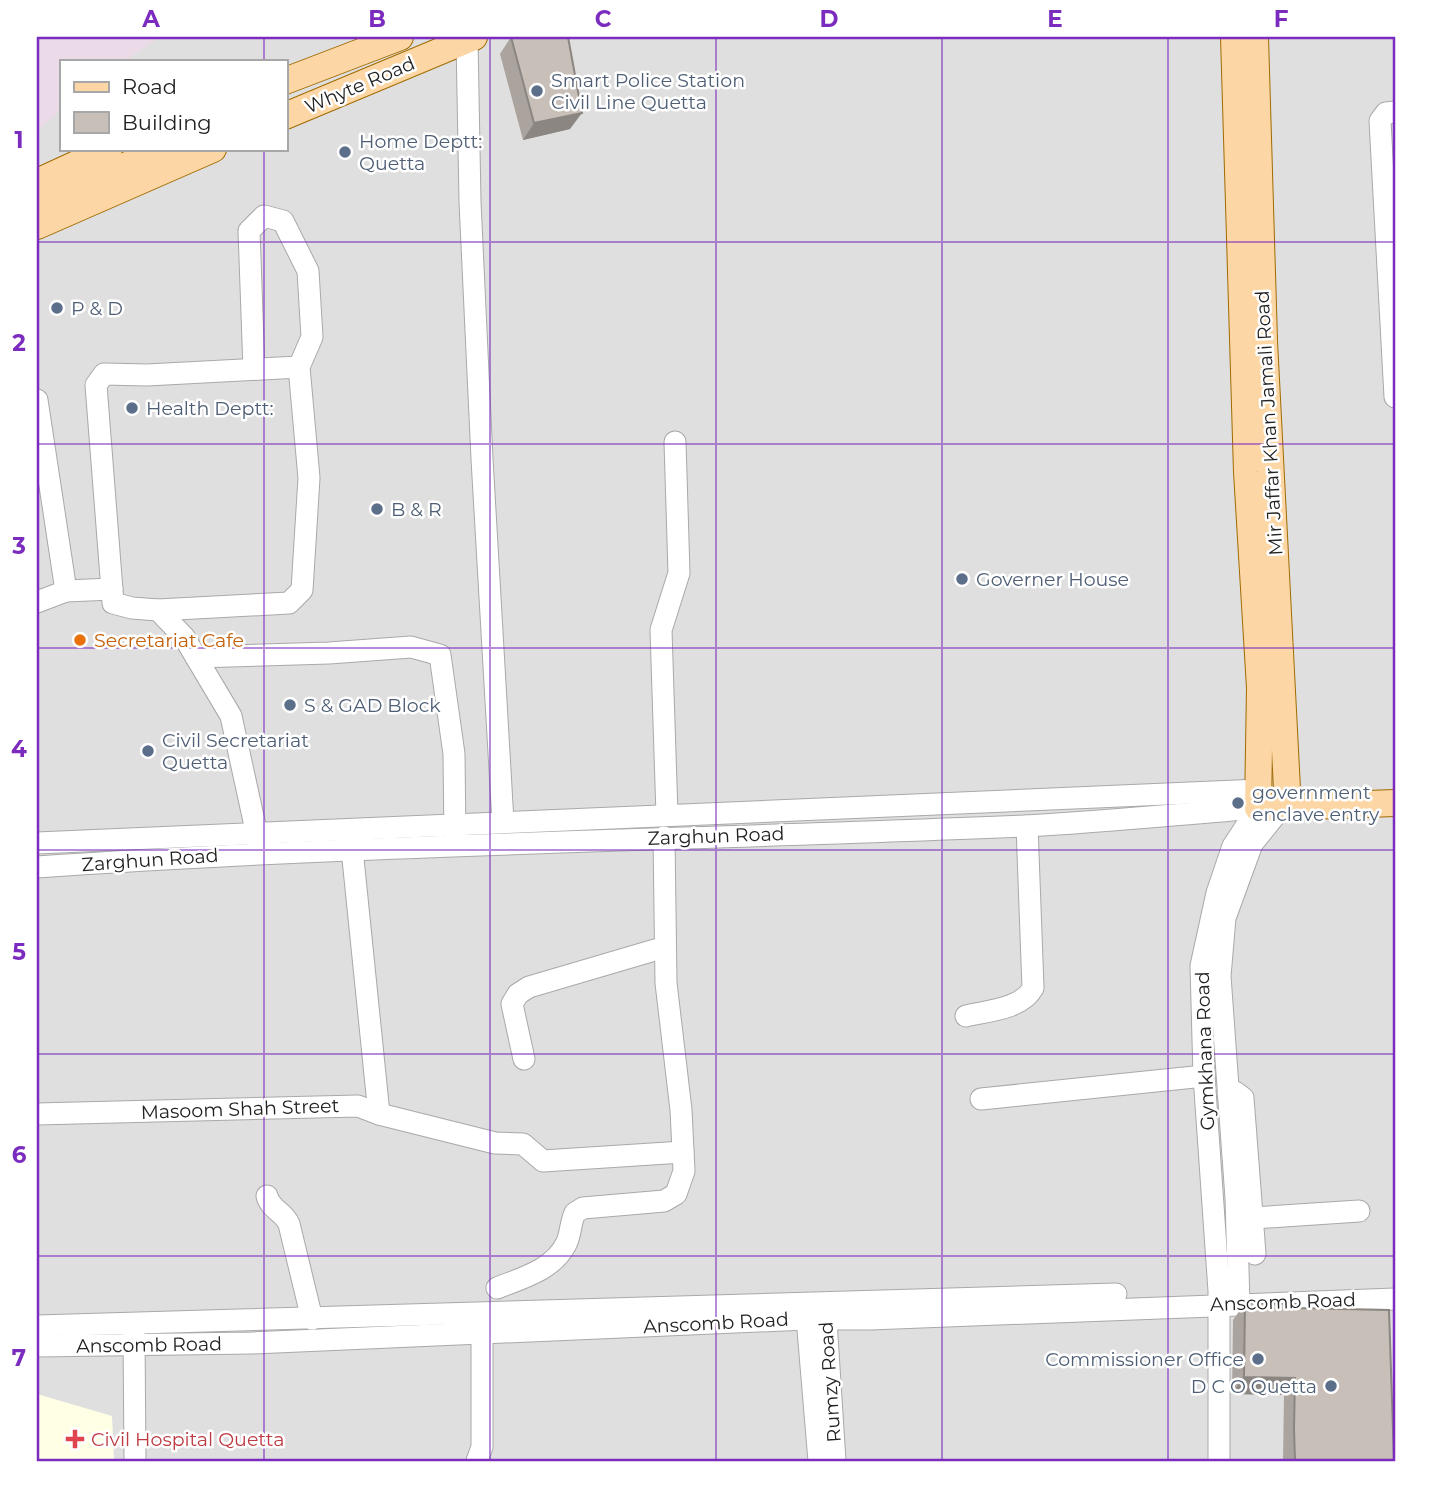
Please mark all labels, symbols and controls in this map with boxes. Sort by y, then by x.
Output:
text: A [141,5,160,33]
text: B [368,5,386,33]
text: C [595,5,612,33]
text: D [820,5,839,33]
text: E [1047,5,1063,33]
text: F [1274,5,1289,33]
street label: Whyte Road [302,52,418,118]
legend [60,60,287,150]
place label: Smart Police Station Civil Line Quetta [551,69,745,114]
text: Road [122,74,177,99]
marker: Smart Police Station Civil Line Quetta [529,83,545,99]
text: Building [122,110,212,135]
text: 1 [14,126,24,154]
place label: Home Deptt: Quetta [359,130,482,175]
marker: Home Deptt: Quetta [337,144,353,160]
street label: Mir Jaffar Khan Jamali Road [1251,290,1287,556]
place label: P & D [71,297,123,320]
marker: P & D [49,300,65,316]
text: 2 [12,329,26,357]
place label: Health Deptt: [146,397,274,420]
marker: Health Deptt: [124,400,140,416]
place label: B & R [391,498,442,521]
marker: B & R [369,501,385,517]
text: 3 [11,532,26,560]
place label: Governer House [976,568,1129,591]
marker: Governer House [954,571,970,587]
place label: Secretariat Cafe [94,629,244,652]
marker: Secretariat Cafe [72,632,88,648]
place label: S & GAD Block [304,694,441,717]
marker: S & GAD Block [282,697,298,713]
place label: Civil Secretariat Quetta [162,729,309,774]
text: 4 [11,735,27,763]
marker: Civil Secretariat Quetta [140,743,156,759]
place label: government enclave entry [1252,781,1380,826]
marker: government enclave entry [1230,795,1246,811]
street label: Zarghun Road [647,822,785,850]
street label: Zarghun Road [81,844,219,876]
text: 5 [12,938,26,966]
street label: Gymkhana Road [1191,971,1219,1131]
street label: Masoom Shah Street [140,1094,340,1124]
text: 6 [12,1141,27,1169]
street label: Anscomb Road [1210,1288,1356,1316]
street label: Anscomb Road [643,1308,789,1338]
street label: Rumzy Road [814,1321,846,1443]
street label: Anscomb Road [76,1332,222,1358]
text: 7 [12,1344,26,1372]
place label: Commissioner Office [1045,1348,1244,1371]
marker: Commissioner Office [1250,1351,1266,1367]
place label: D C O Quetta [1191,1375,1317,1398]
marker: D C O Quetta [1323,1378,1339,1394]
place label: Civil Hospital Quetta [91,1428,284,1451]
marker: Civil Hospital Quetta [65,1429,85,1449]

